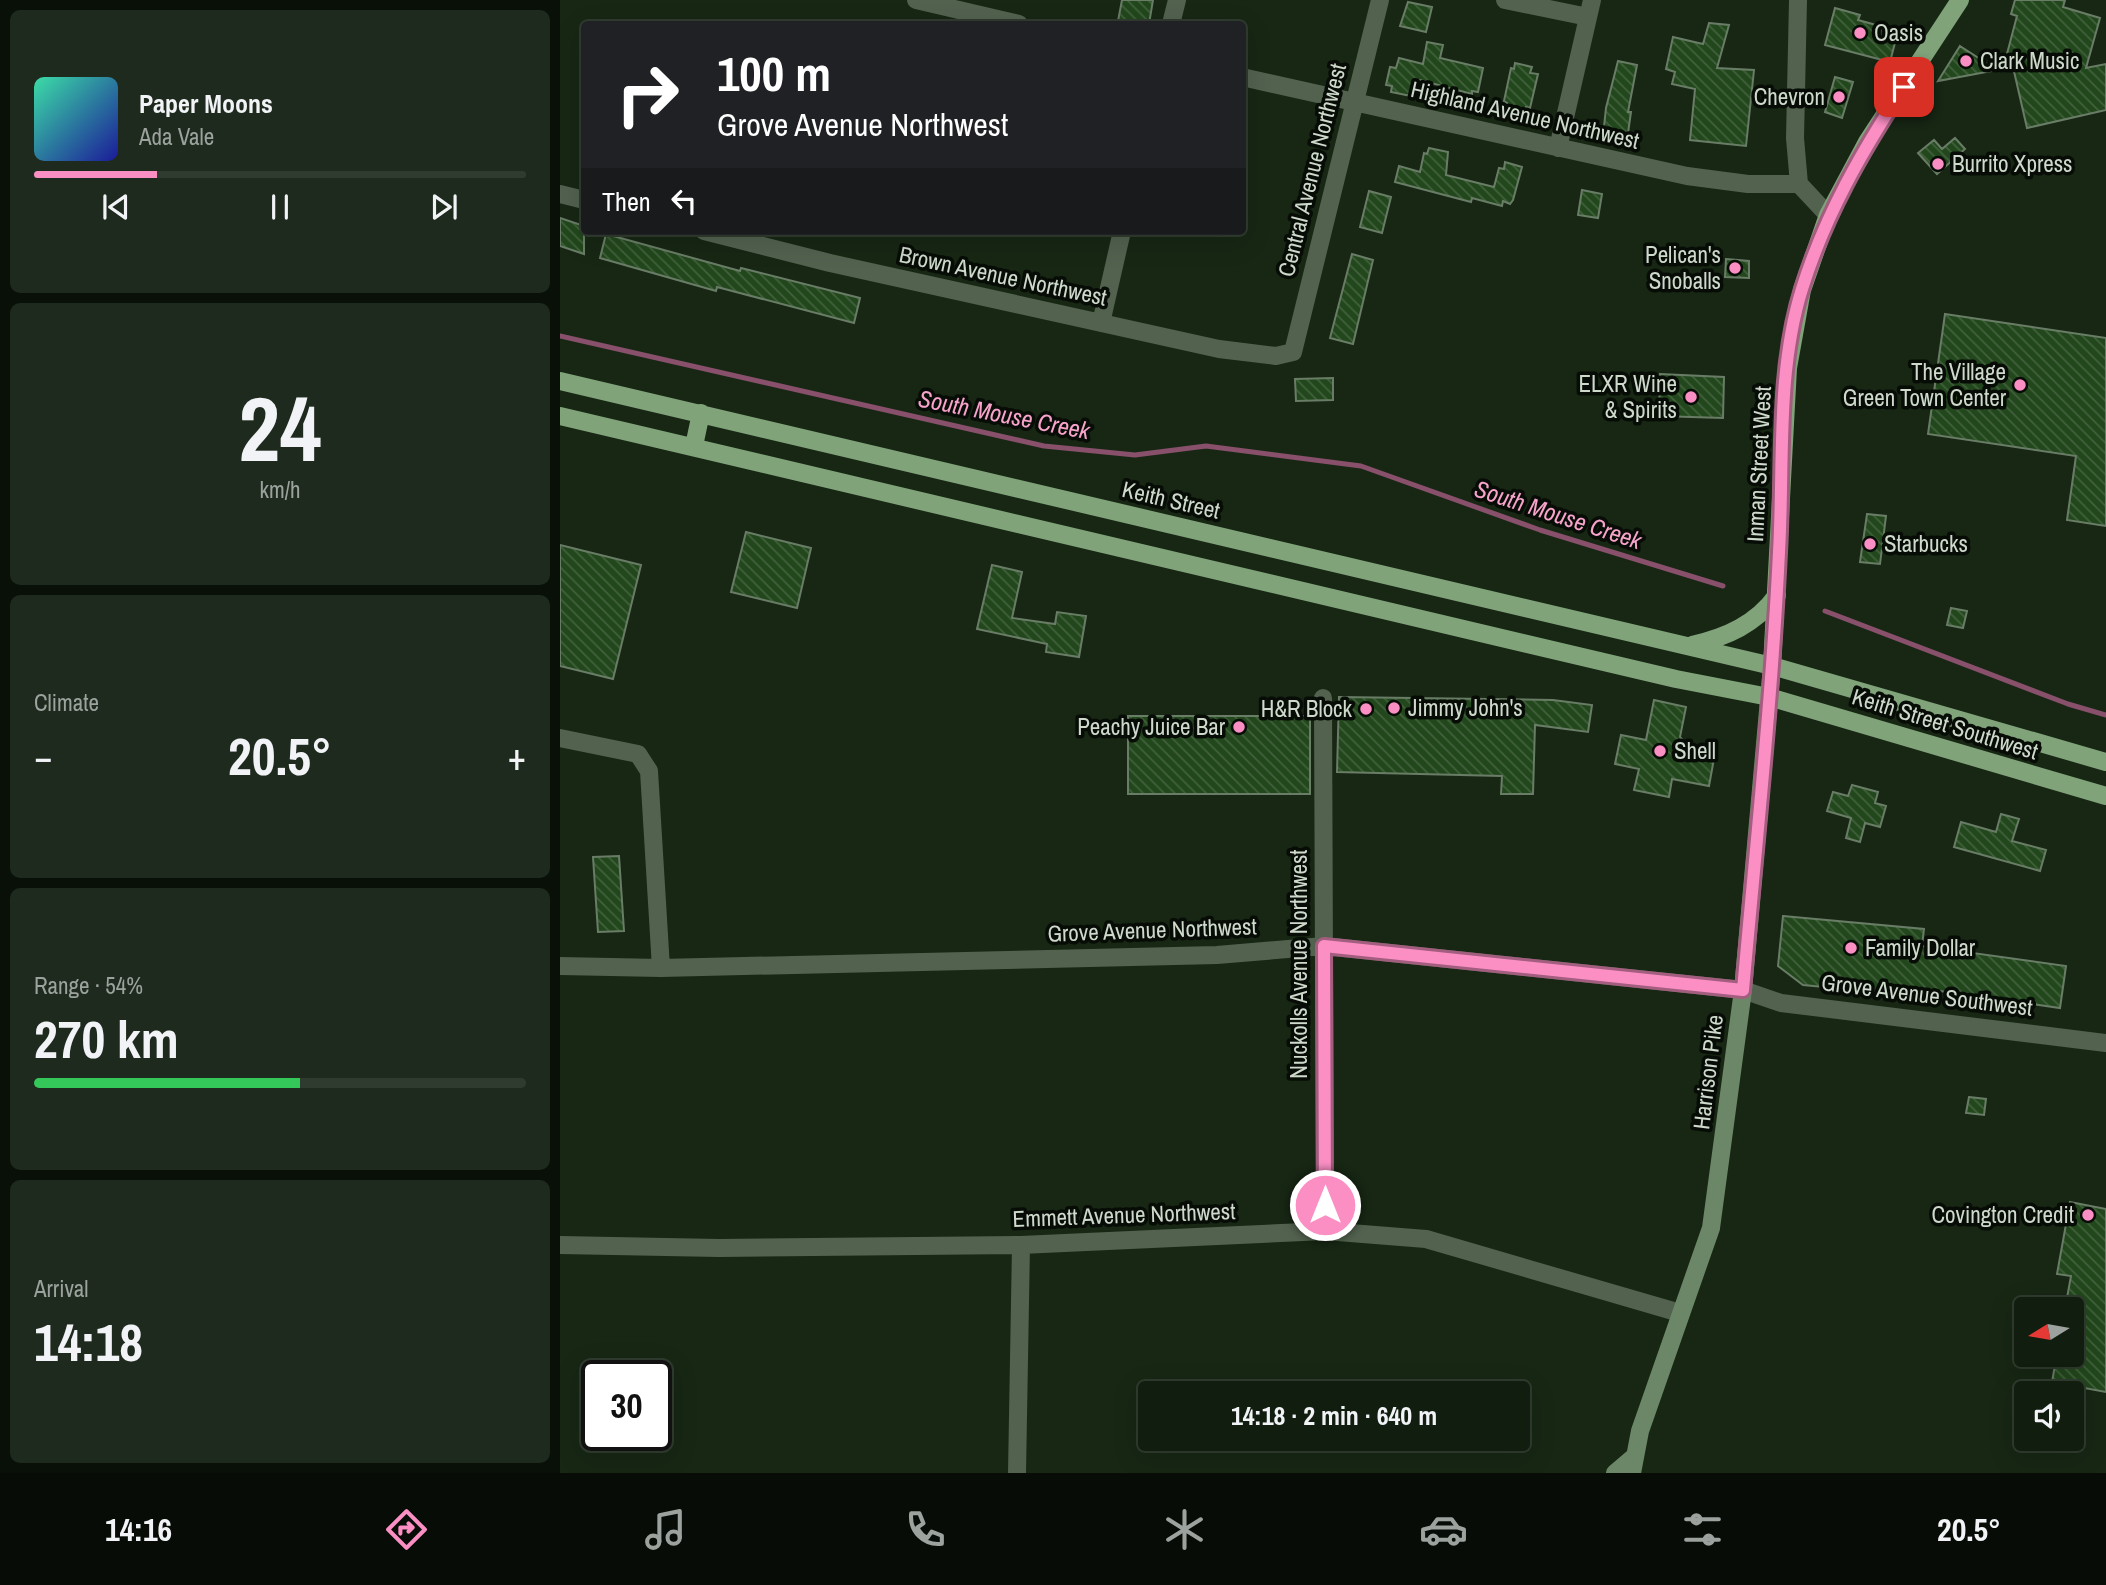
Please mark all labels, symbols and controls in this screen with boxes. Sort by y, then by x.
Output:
place label: Oasis [1874,17,1923,48]
marker: Oasis [1852,25,1868,41]
text: 100 m [717,40,831,106]
place label: Clark Music [1980,45,2080,76]
icon: right [602,49,693,140]
marker: Clark Music [1958,53,1974,69]
pin [1874,57,1934,117]
street label: Central Avenue Northwest [1270,60,1353,280]
icon: arrive [1885,68,1923,106]
street label: Highland Avenue Northwest [1408,73,1642,156]
place label: Chevron [1754,81,1825,112]
text: Paper Moons [139,86,273,121]
marker: Chevron [1831,89,1847,105]
text: Grove Avenue Northwest [717,103,1008,146]
text: Ada Vale [139,121,214,152]
place label: Burrito Xpress [1952,148,2073,179]
marker: Burrito Xpress [1930,156,1946,172]
icon: left [665,182,703,220]
text: Then [602,184,651,219]
icon: previous [97,188,135,226]
icon: pause [261,188,299,226]
icon: next [425,188,463,226]
street label: Brown Avenue Northwest [896,238,1110,313]
place label: Pelican's Snoballs [1645,239,1721,296]
marker: Pelican's Snoballs [1727,260,1743,276]
place label: The Village Green Town Center [1843,356,2007,413]
text: 24 [239,367,322,489]
place label: ELXR Wine & Spirits [1578,368,1677,425]
marker: The Village Green Town Center [2012,377,2028,393]
water label: South Mouse Creek [916,382,1094,447]
street label: Inman Street West [1739,385,1778,543]
marker: ELXR Wine & Spirits [1683,389,1699,405]
water label: South Mouse Creek [1471,472,1647,556]
street label: Keith Street [1119,473,1223,526]
text: km/h [260,474,300,505]
place label: Starbucks [1884,528,1968,559]
marker: Starbucks [1862,536,1878,552]
street label: Keith Street Southwest [1848,680,2042,767]
text: Climate [34,687,99,718]
place label: Jimmy John's [1408,692,1523,723]
place label: H&R Block [1261,693,1353,724]
marker: Jimmy John's [1386,700,1402,716]
marker: H&R Block [1358,701,1374,717]
place label: Peachy Juice Bar [1077,711,1226,742]
marker: Peachy Juice Bar [1231,719,1247,735]
text: 20.5° [228,721,332,791]
text: − [34,731,52,782]
text: + [508,731,526,782]
place label: Shell [1674,735,1716,766]
marker: Shell [1652,743,1668,759]
street label: Nuckolls Avenue Northwest [1283,849,1314,1079]
street label: Grove Avenue Northwest [1047,910,1257,949]
place label: Family Dollar [1865,932,1976,963]
marker: Family Dollar [1843,940,1859,956]
street label: Grove Avenue Southwest [1820,966,2034,1023]
text: Range · 54% [34,970,143,1001]
text: 270 km [34,1004,179,1074]
street label: Harrison Pike [1685,1013,1730,1131]
position arrow [1288,1168,1362,1242]
street label: Emmett Avenue Northwest [1012,1195,1236,1234]
place label: Covington Credit [1931,1199,2074,1230]
marker: Covington Credit [2080,1207,2096,1223]
text: Arrival [34,1273,89,1304]
north arrow [2014,1297,2084,1367]
map controls [2014,1297,2084,1451]
text: 14:18 [34,1307,143,1377]
speed limit sign: 30 [581,1360,672,1451]
button: sound [2014,1381,2084,1451]
text: 14:18 · 2 min · 640 m [1231,1398,1437,1433]
icon: directions [382,1505,431,1554]
icon: music [641,1505,690,1554]
icon: phone [901,1505,950,1554]
icon: climate [1160,1505,1209,1554]
icon: car [1419,1505,1468,1554]
icon: filters [1678,1505,1727,1554]
text: 14:16 [105,1508,172,1551]
text: 20.5° [1937,1508,2001,1551]

